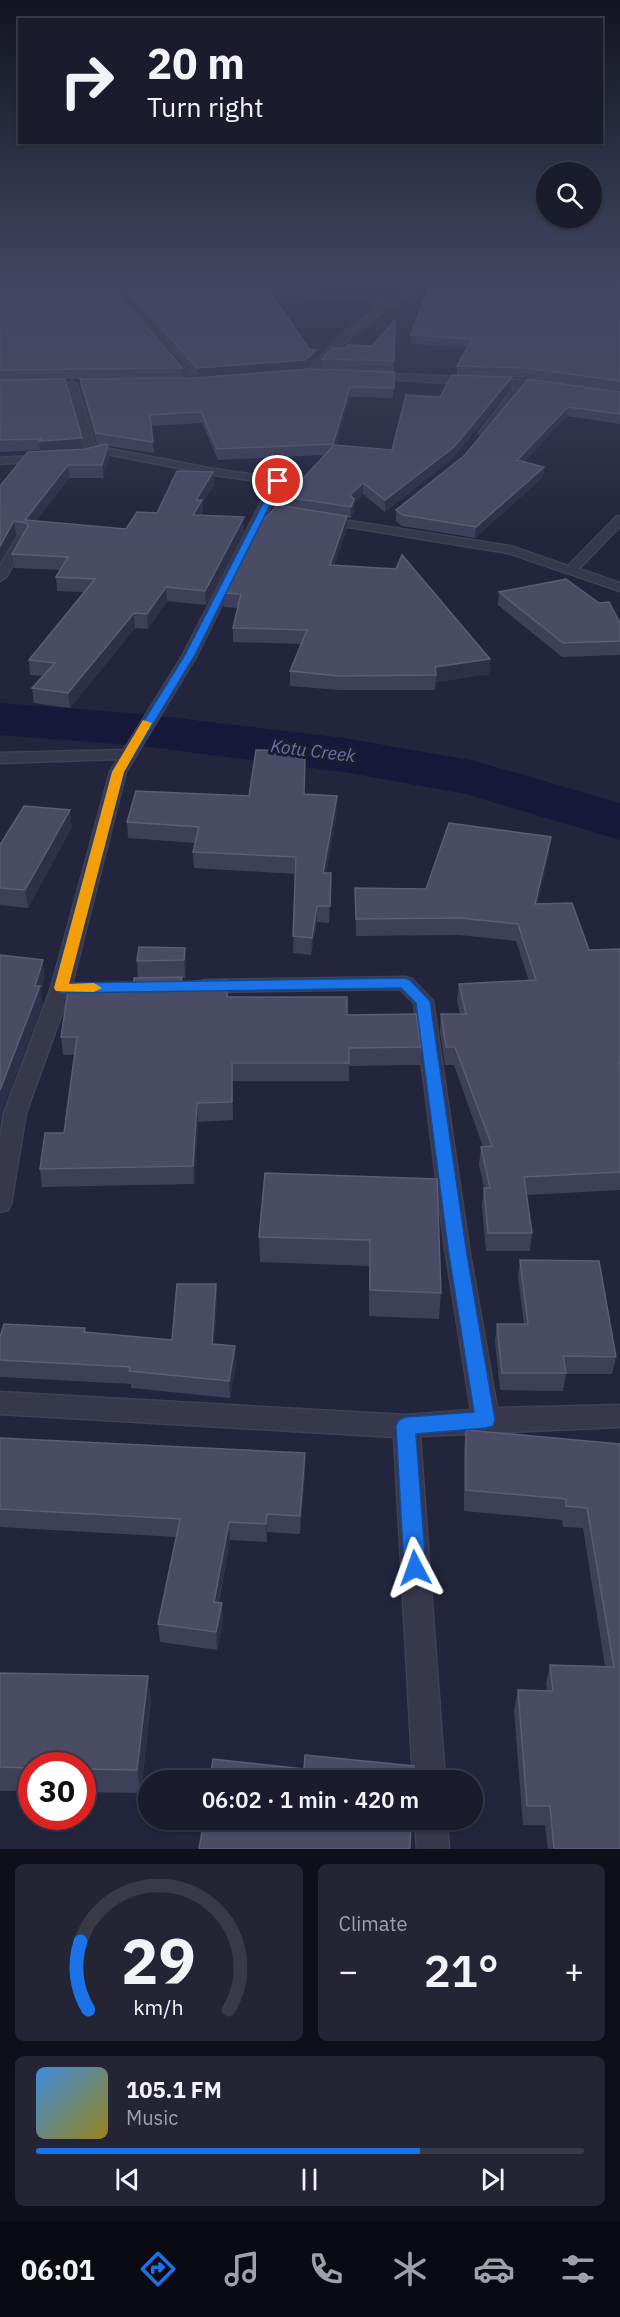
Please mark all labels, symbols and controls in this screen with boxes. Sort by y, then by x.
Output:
text: 20 m [147,36,245,91]
icon: right [48,42,126,120]
text: Turn right [147,89,264,124]
map controls [536,162,602,228]
button: search [536,162,602,228]
pin [252,455,303,506]
icon: arrive [261,464,294,497]
water label: Kotu Creek [269,734,357,767]
position arrow [383,1536,447,1600]
speed limit sign: 30 [18,1752,96,1830]
text: 06:02 · 1 min · 420 m [202,1785,419,1814]
text: Climate [339,1910,407,1937]
text: 29 [121,1920,196,2001]
text: 21° [424,1941,499,1999]
text: − [339,1949,358,1992]
text: + [564,1949,584,1992]
text: km/h [134,1993,184,2021]
text: 105.1 FM [126,2075,222,2104]
text: Music [126,2104,178,2131]
icon: previous [111,2163,144,2196]
icon: pause [293,2163,326,2196]
icon: next [476,2163,509,2196]
icon: directions [137,2248,179,2290]
icon: music [221,2248,263,2290]
icon: phone [305,2248,347,2290]
icon: climate [389,2248,431,2290]
icon: car [473,2248,515,2290]
icon: filters [557,2248,599,2290]
text: 06:01 [21,2252,95,2287]

